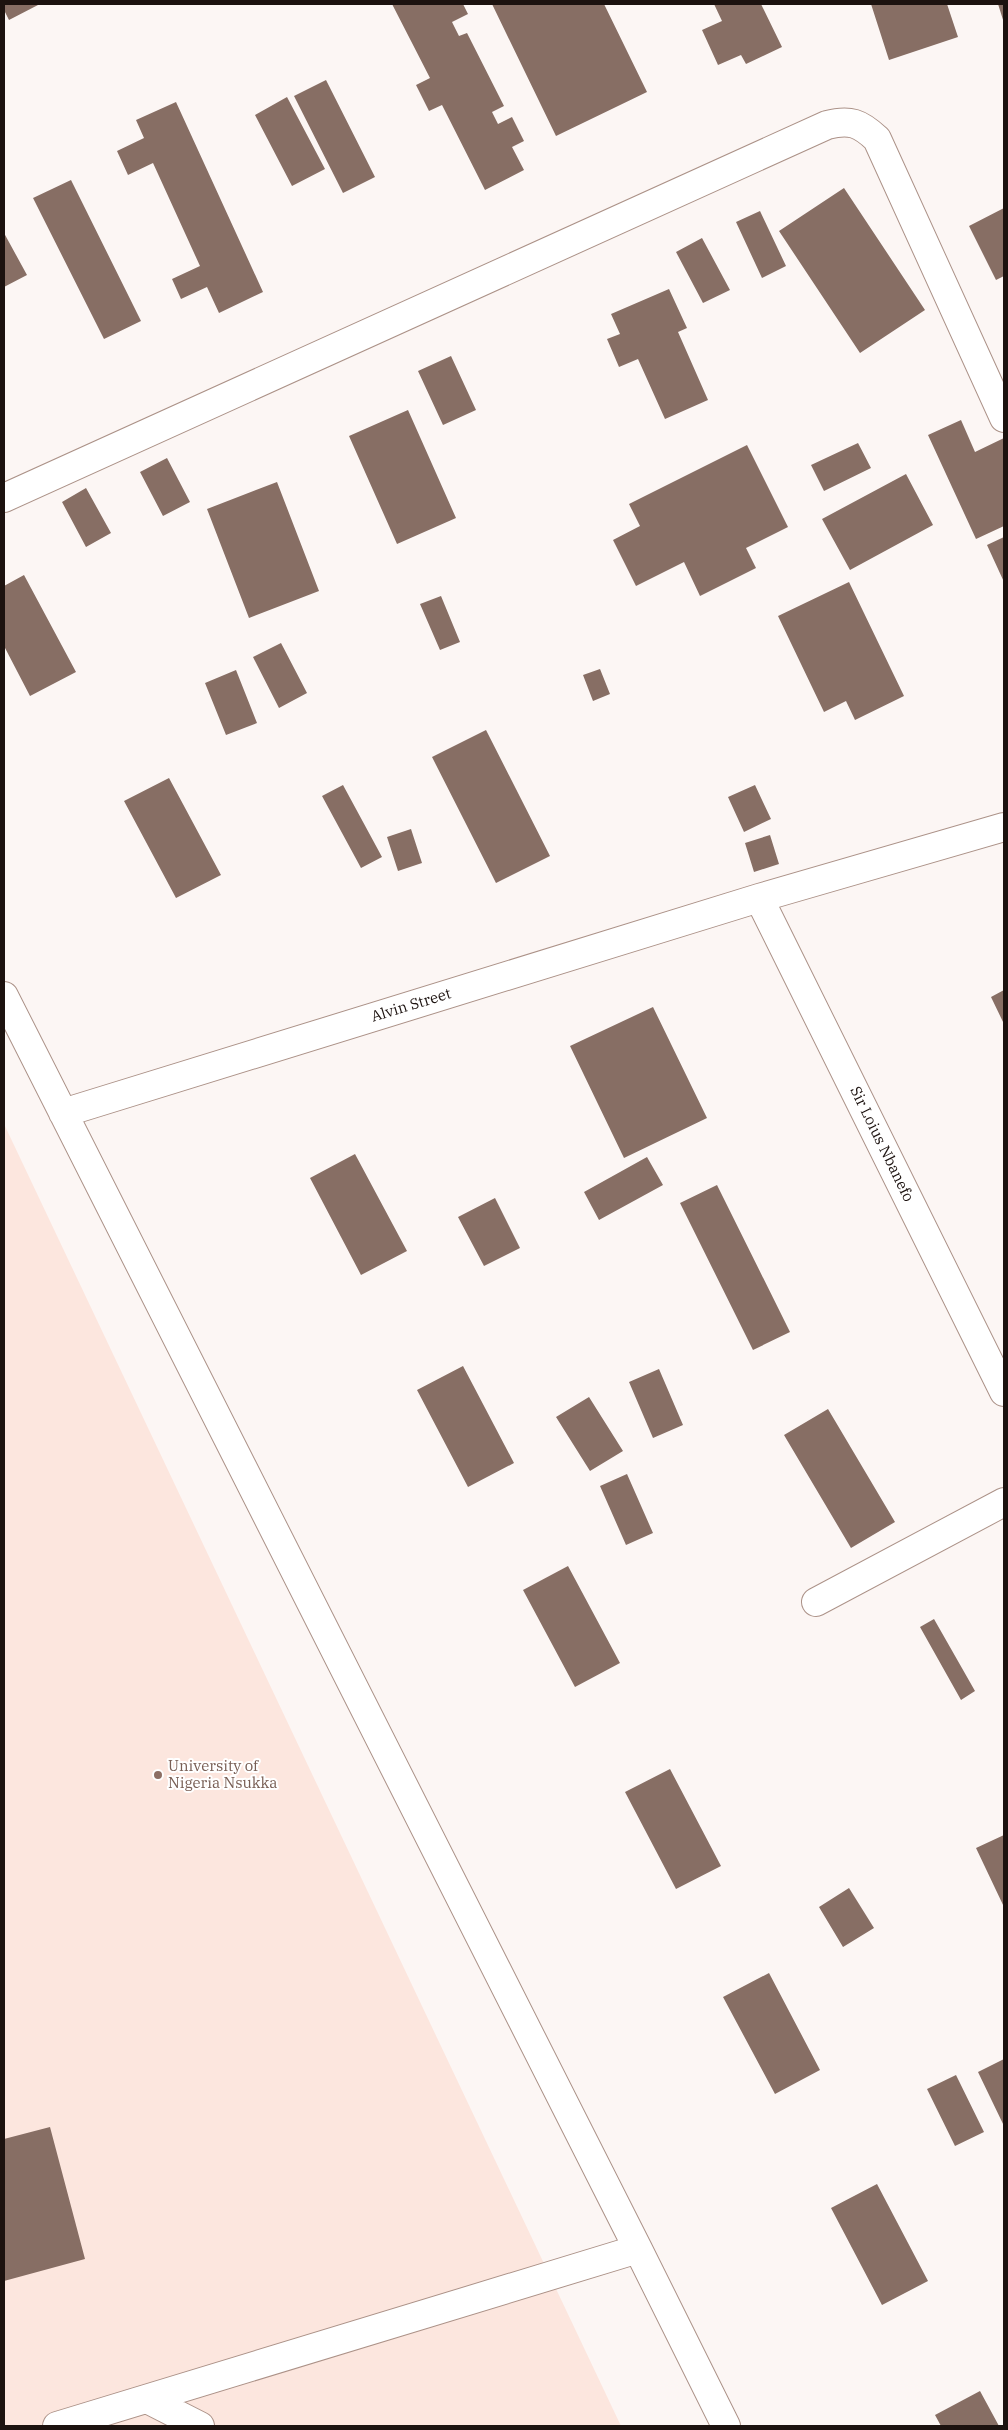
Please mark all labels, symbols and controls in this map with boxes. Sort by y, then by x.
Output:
street label: Alvin Street [369,983,453,1026]
street label: Sir Loius Nbanefo [846,1083,919,1205]
place label: University of Nigeria Nsukka [168,1756,278,1792]
marker: University of Nigeria Nsukka [152,1769,164,1781]

